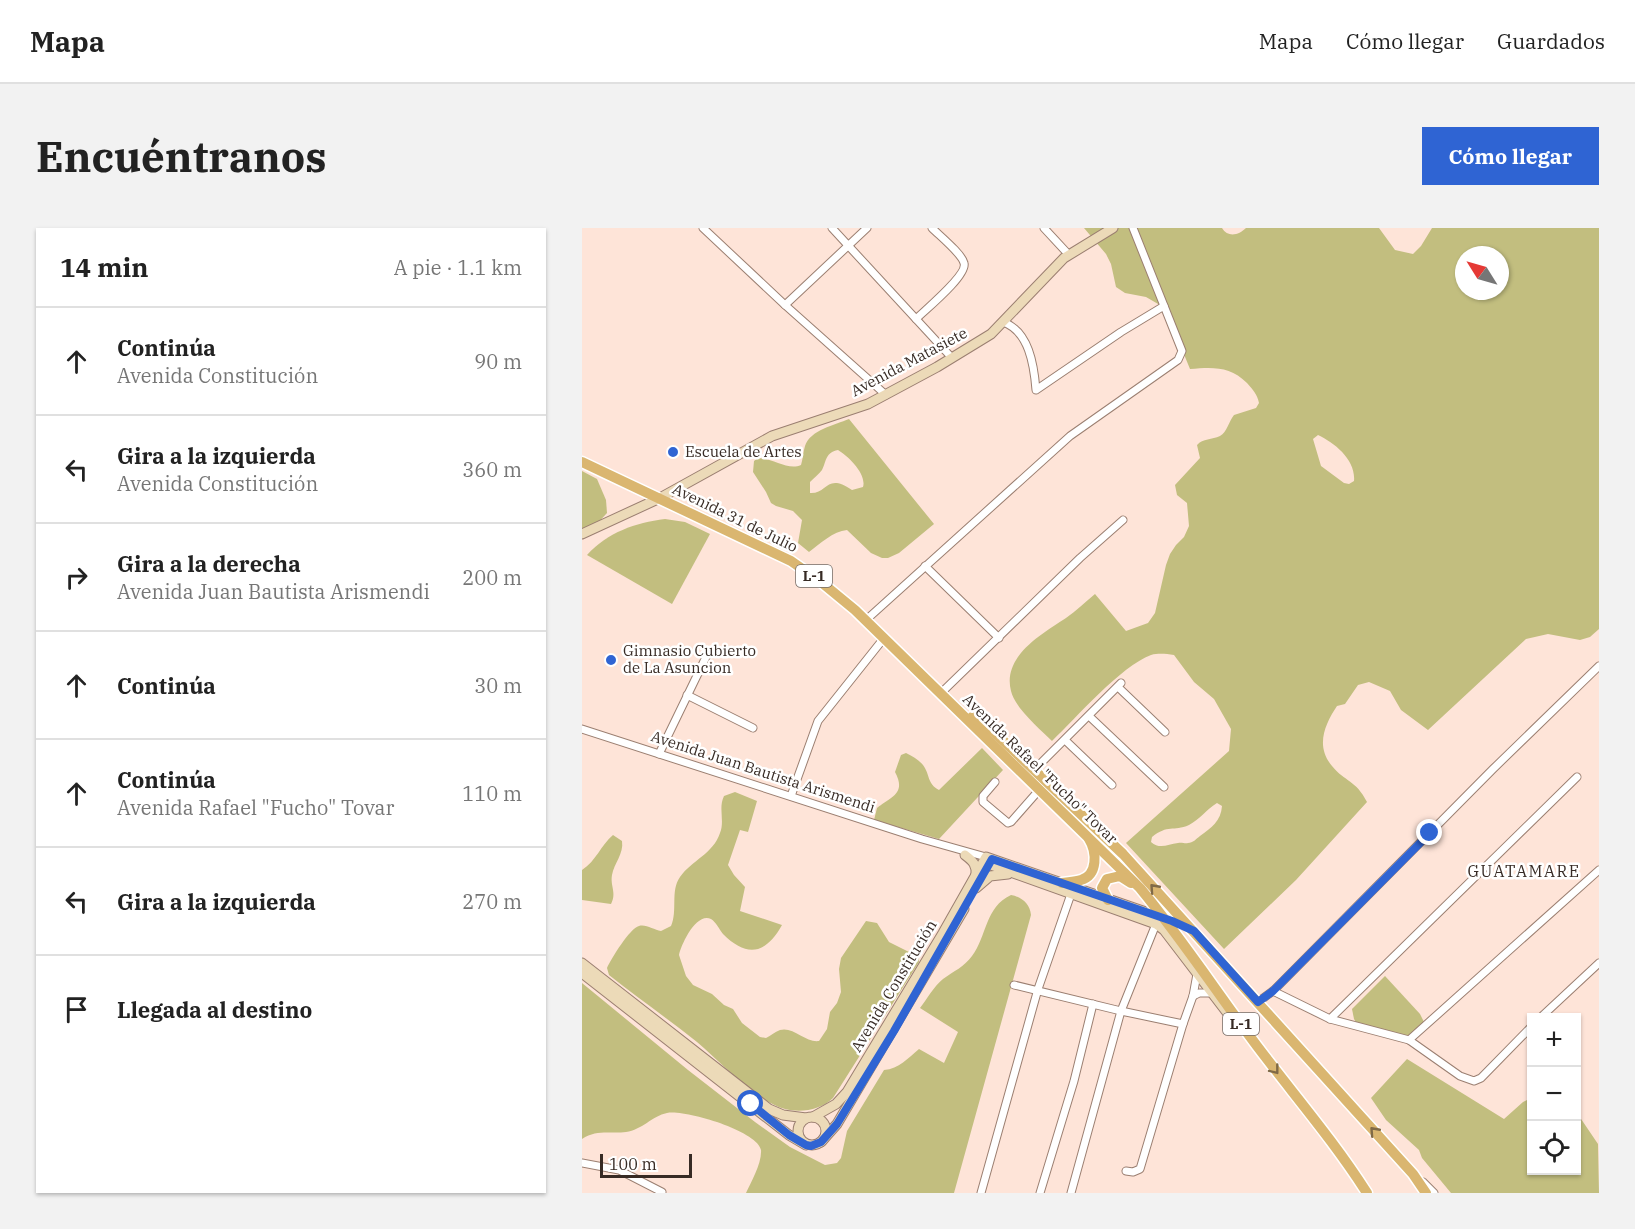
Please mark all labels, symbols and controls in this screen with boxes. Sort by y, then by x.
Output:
text: Mapa [30,23,105,60]
text: Mapa [1259,27,1313,55]
text: Cómo llegar [1346,27,1464,55]
text: Guardados [1497,27,1605,55]
button: Cómo llegar [1422,127,1599,185]
text: Encuéntranos [36,129,327,184]
north arrow [1455,246,1509,300]
text: 14 min [60,250,148,284]
text: A pie · 1.1 km [394,254,522,281]
street label: Avenida Matasiete [847,323,970,400]
text: Continúa [117,333,216,362]
icon: ahead [60,345,93,378]
text: 90 m [474,348,522,375]
text: Avenida Constitución [117,362,318,389]
text: Gira a la izquierda [117,441,316,470]
place label: Escuela de Artes [685,442,802,461]
marker: Escuela de Artes [666,445,680,459]
icon: left [60,453,93,486]
text: 360 m [462,456,522,483]
text: Avenida Constitución [117,470,318,497]
street label: Avenida 31 de Julio [670,479,801,556]
text: Gira a la derecha [117,549,301,578]
icon: right [60,561,93,594]
text: 200 m [462,564,522,591]
road number: L-1 [796,565,832,587]
text: Avenida Juan Bautista Arismendi [117,578,430,605]
place label: Gimnasio Cubierto de La Asuncion [623,641,756,677]
marker: Gimnasio Cubierto de La Asuncion [604,653,618,667]
icon: ahead [60,669,93,702]
text: Continúa [117,671,216,700]
text: 30 m [474,672,522,699]
street label: Avenida Rafael "Fucho" Tovar [959,690,1122,848]
street label: Avenida Juan Bautista Arismendi [649,726,878,817]
text: Continúa [117,765,216,794]
icon: ahead [60,777,93,810]
text: 110 m [462,780,522,807]
text: Avenida Rafael "Fucho" Tovar [117,794,394,821]
route end [1416,819,1442,845]
district label: GUATAMARE [1468,861,1580,881]
one-way arrow [1150,884,1161,895]
icon: left [60,885,93,918]
text: Gira a la izquierda [117,887,316,916]
text: 270 m [462,888,522,915]
street label: Avenida Constitución [847,916,941,1055]
icon: arrive [60,993,93,1026]
text: Llegada al destino [117,995,312,1024]
road number: L-1 [1223,1013,1259,1035]
map controls [1527,1013,1581,1175]
button: + [1527,1013,1581,1067]
one-way arrow [1268,1063,1279,1074]
button: − [1527,1067,1581,1121]
route start [737,1090,763,1116]
button: locate [1527,1121,1581,1175]
one-way arrow [1370,1127,1381,1138]
scale bar [600,1151,692,1178]
text: 100 m [609,1154,657,1174]

